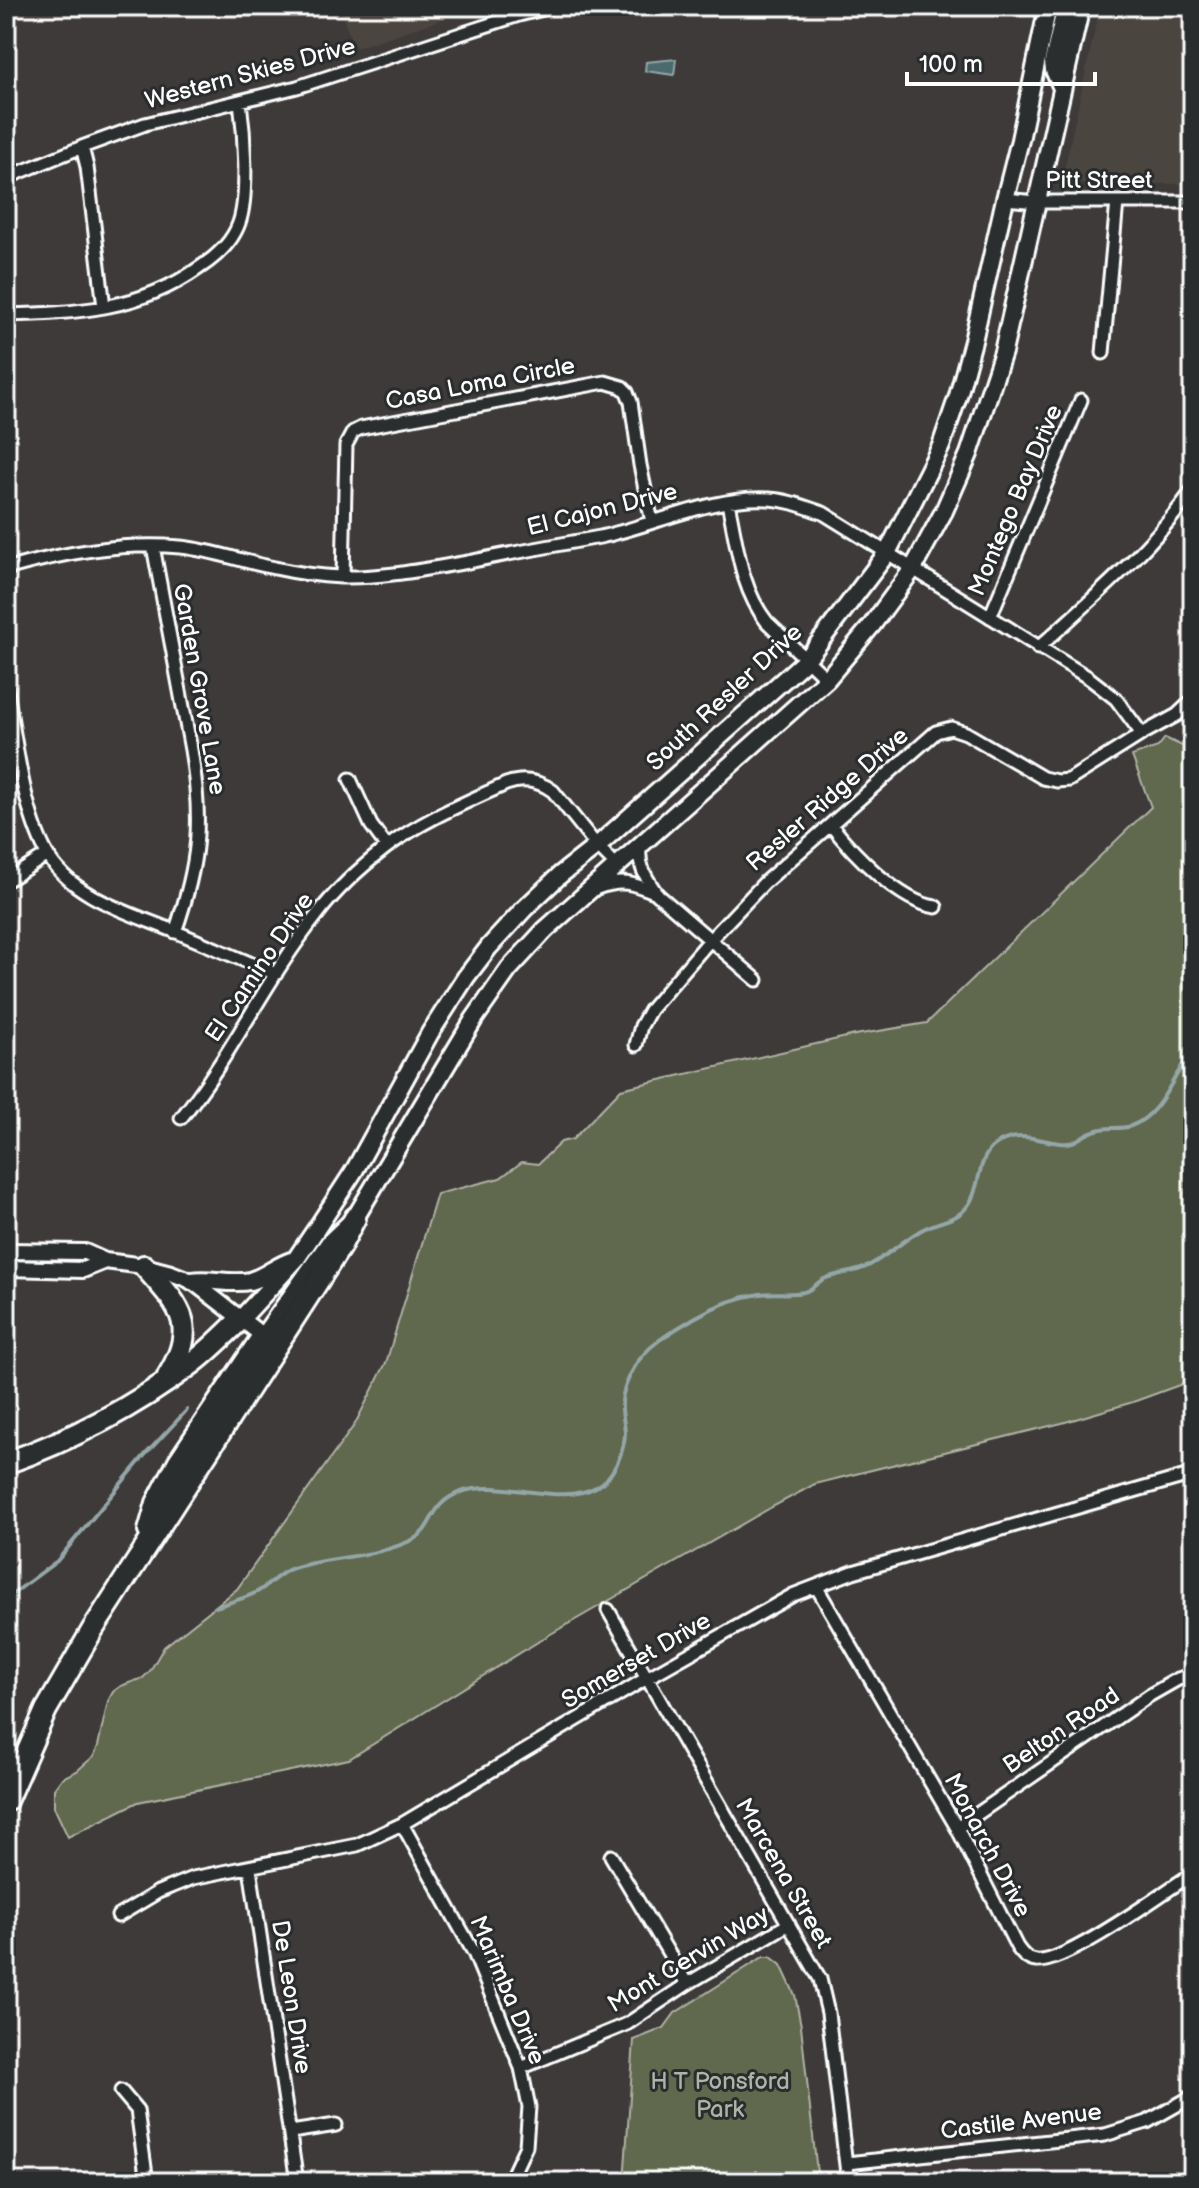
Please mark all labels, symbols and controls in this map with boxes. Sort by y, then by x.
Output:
street label: Western Skies Drive [142,31,359,116]
scale bar [907,36,1095,86]
text: 100 m [919,50,983,79]
street label: Pitt Street [1045,166,1153,195]
street label: Casa Loma Circle [383,351,577,416]
street label: Montego Bay Drive [962,400,1069,600]
street label: El Cajon Drive [524,477,680,542]
street label: Garden Grove Lane [167,581,232,797]
street label: South Resler Drive [640,618,808,777]
street label: Resler Ridge Drive [740,721,914,878]
street label: El Camino Drive [199,887,320,1047]
street label: Somerset Drive [557,1606,716,1715]
street label: Belton Road [997,1681,1125,1780]
street label: Monarch Drive [938,1768,1038,1922]
street label: Marcena Street [729,1793,839,1954]
street label: Mont Cervin Way [602,1900,774,2019]
street label: Marimba Drive [463,1912,552,2069]
street label: De Leon Drive [265,1918,318,2076]
park label: H T Ponsford Park [650,2067,790,2124]
street label: Castile Avenue [939,2097,1103,2146]

